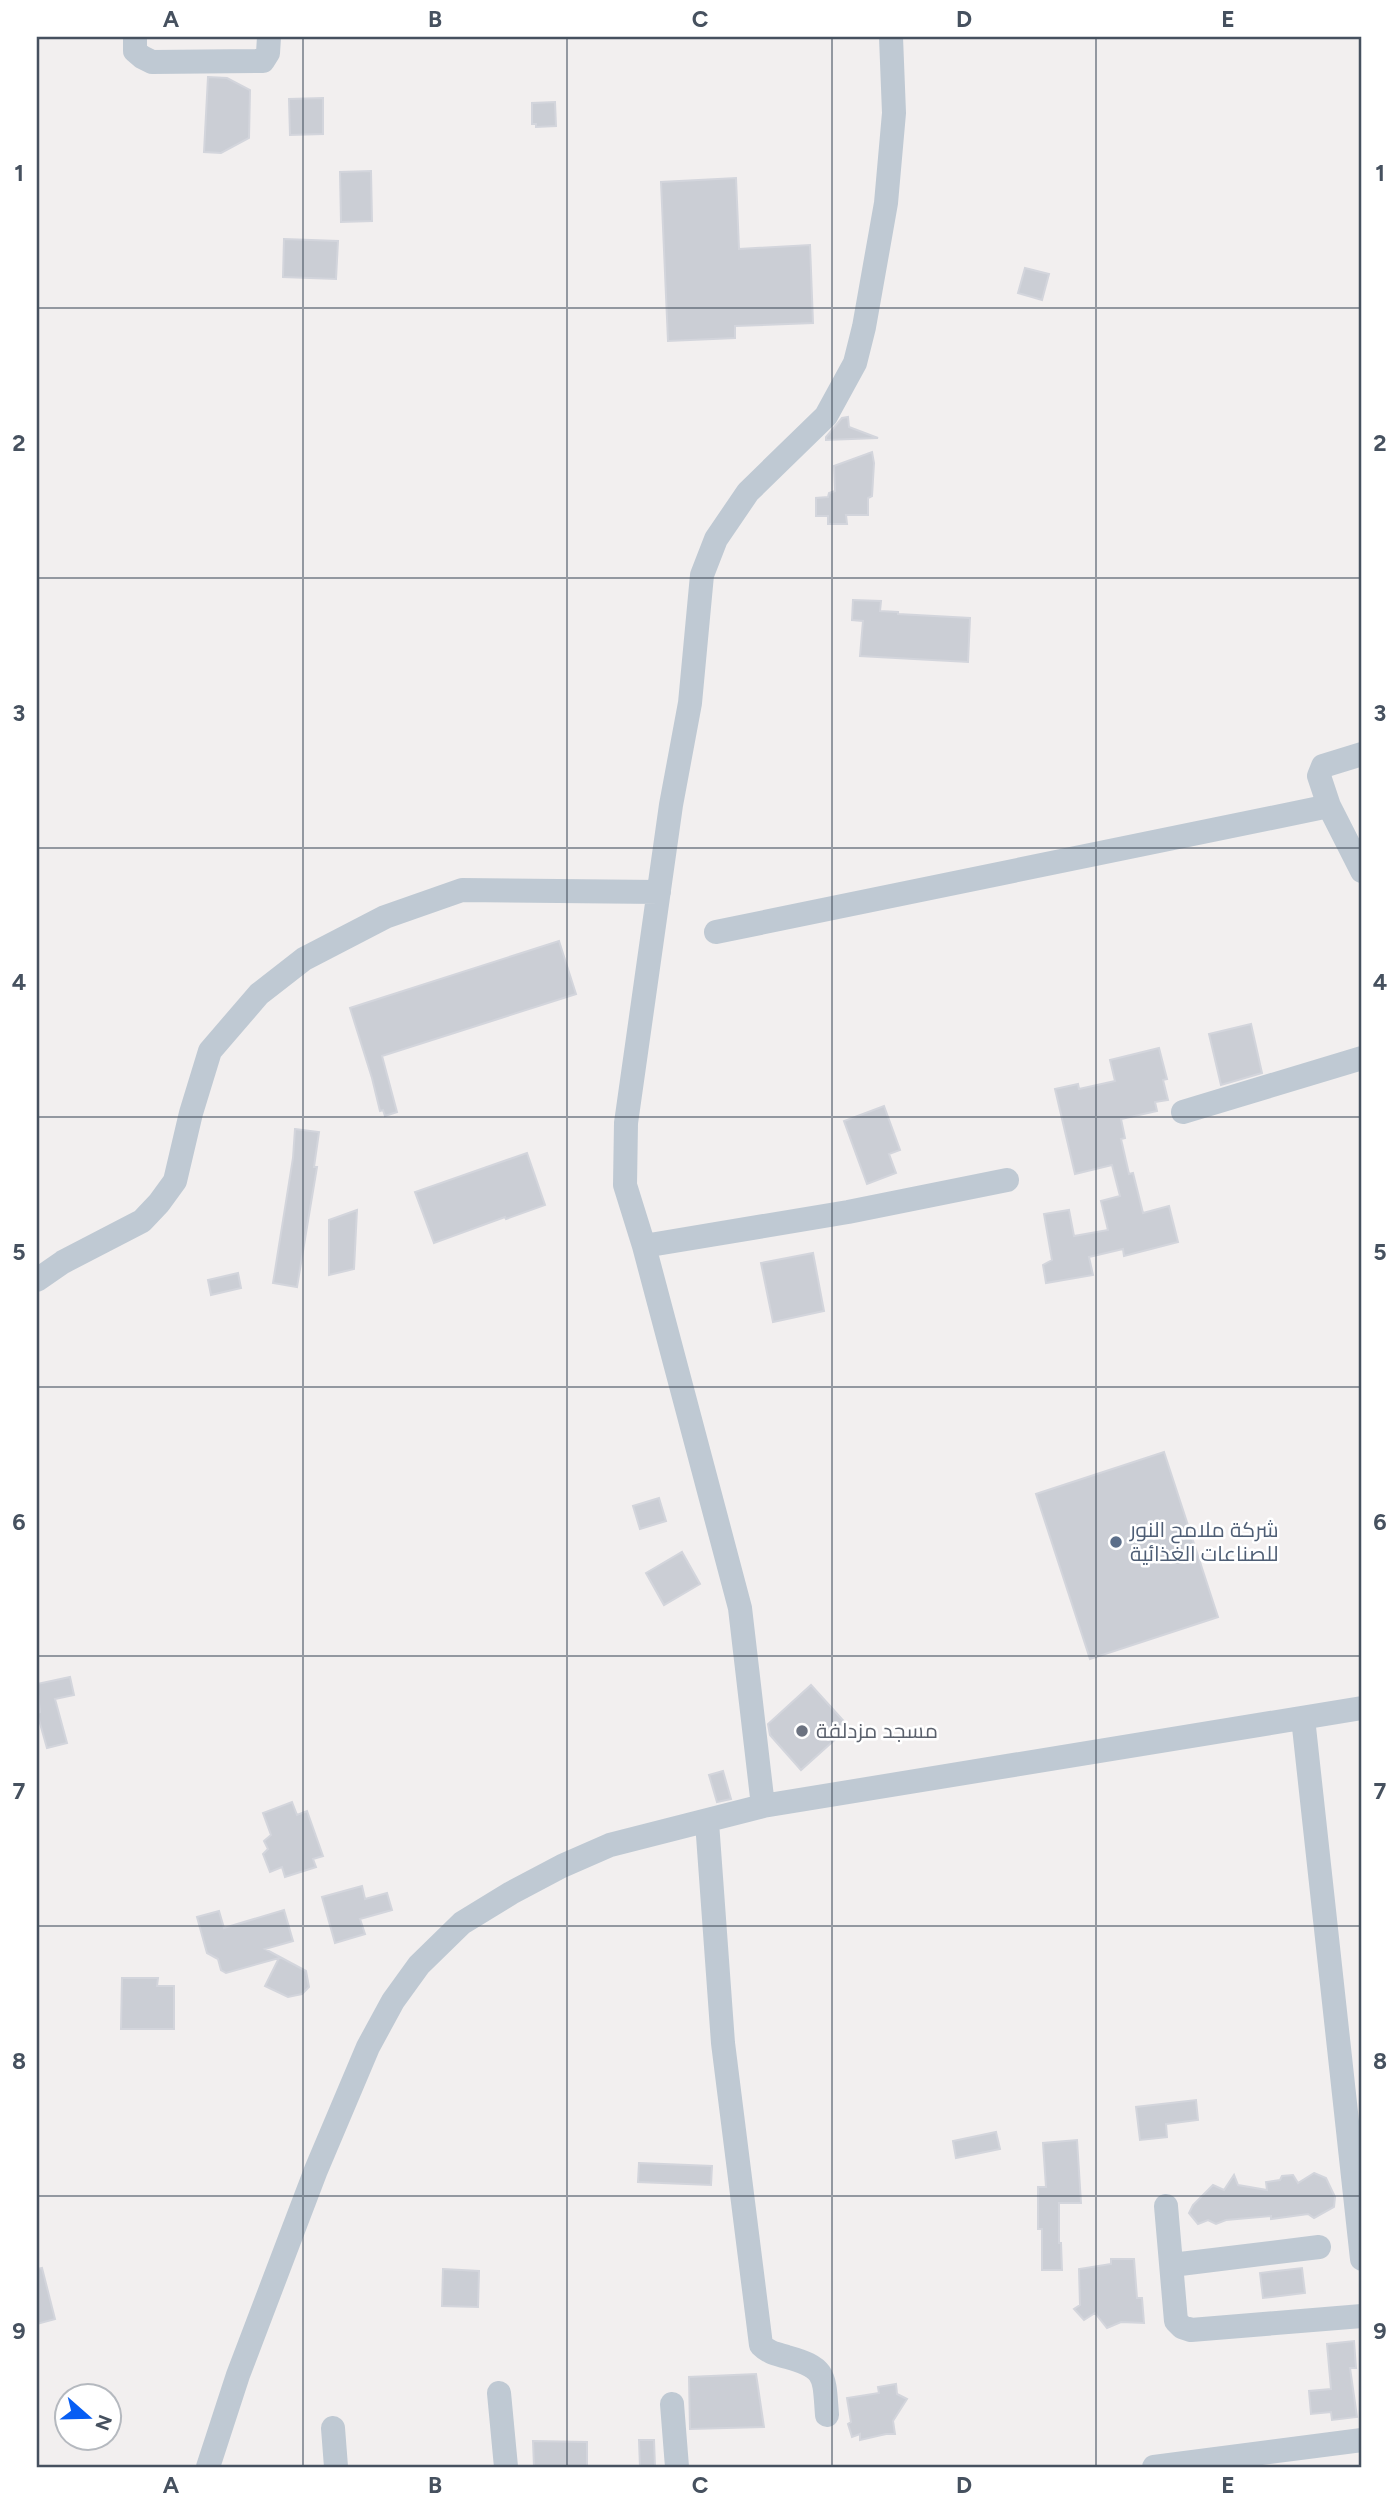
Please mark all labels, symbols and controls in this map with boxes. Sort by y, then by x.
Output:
text: A [163,5,180,33]
text: B [428,5,442,33]
text: C [692,5,709,33]
text: D [956,5,972,33]
text: E [1221,5,1235,33]
text: 1 [14,159,24,187]
text: 1 [1375,159,1385,187]
text: 2 [12,429,26,457]
text: 2 [1373,429,1387,457]
text: 3 [13,699,25,727]
text: 3 [1374,699,1386,727]
text: 4 [12,968,26,996]
text: 4 [1373,968,1387,996]
text: 5 [12,1238,26,1266]
text: 5 [1373,1238,1387,1266]
text: 6 [12,1508,26,1536]
text: 6 [1373,1508,1387,1536]
place label: شركة ملامح النور للصناعات الغذائية [1129,1517,1279,1566]
marker: شركة ملامح النور للصناعات الغذائية [1108,1534,1124,1550]
place label: مسجد مزدلفة [816,1718,938,1743]
marker: مسجد مزدلفة [794,1723,810,1739]
text: 7 [13,1777,26,1805]
text: 7 [1374,1777,1387,1805]
text: 8 [12,2047,26,2075]
text: 8 [1373,2047,1387,2075]
text: 9 [12,2317,26,2345]
text: 9 [1373,2317,1387,2345]
north arrow [52,2382,122,2452]
text: N [90,2412,117,2433]
text: A [163,2471,180,2499]
text: B [428,2471,442,2499]
text: C [692,2471,709,2499]
text: D [956,2471,972,2499]
text: E [1221,2471,1235,2499]

